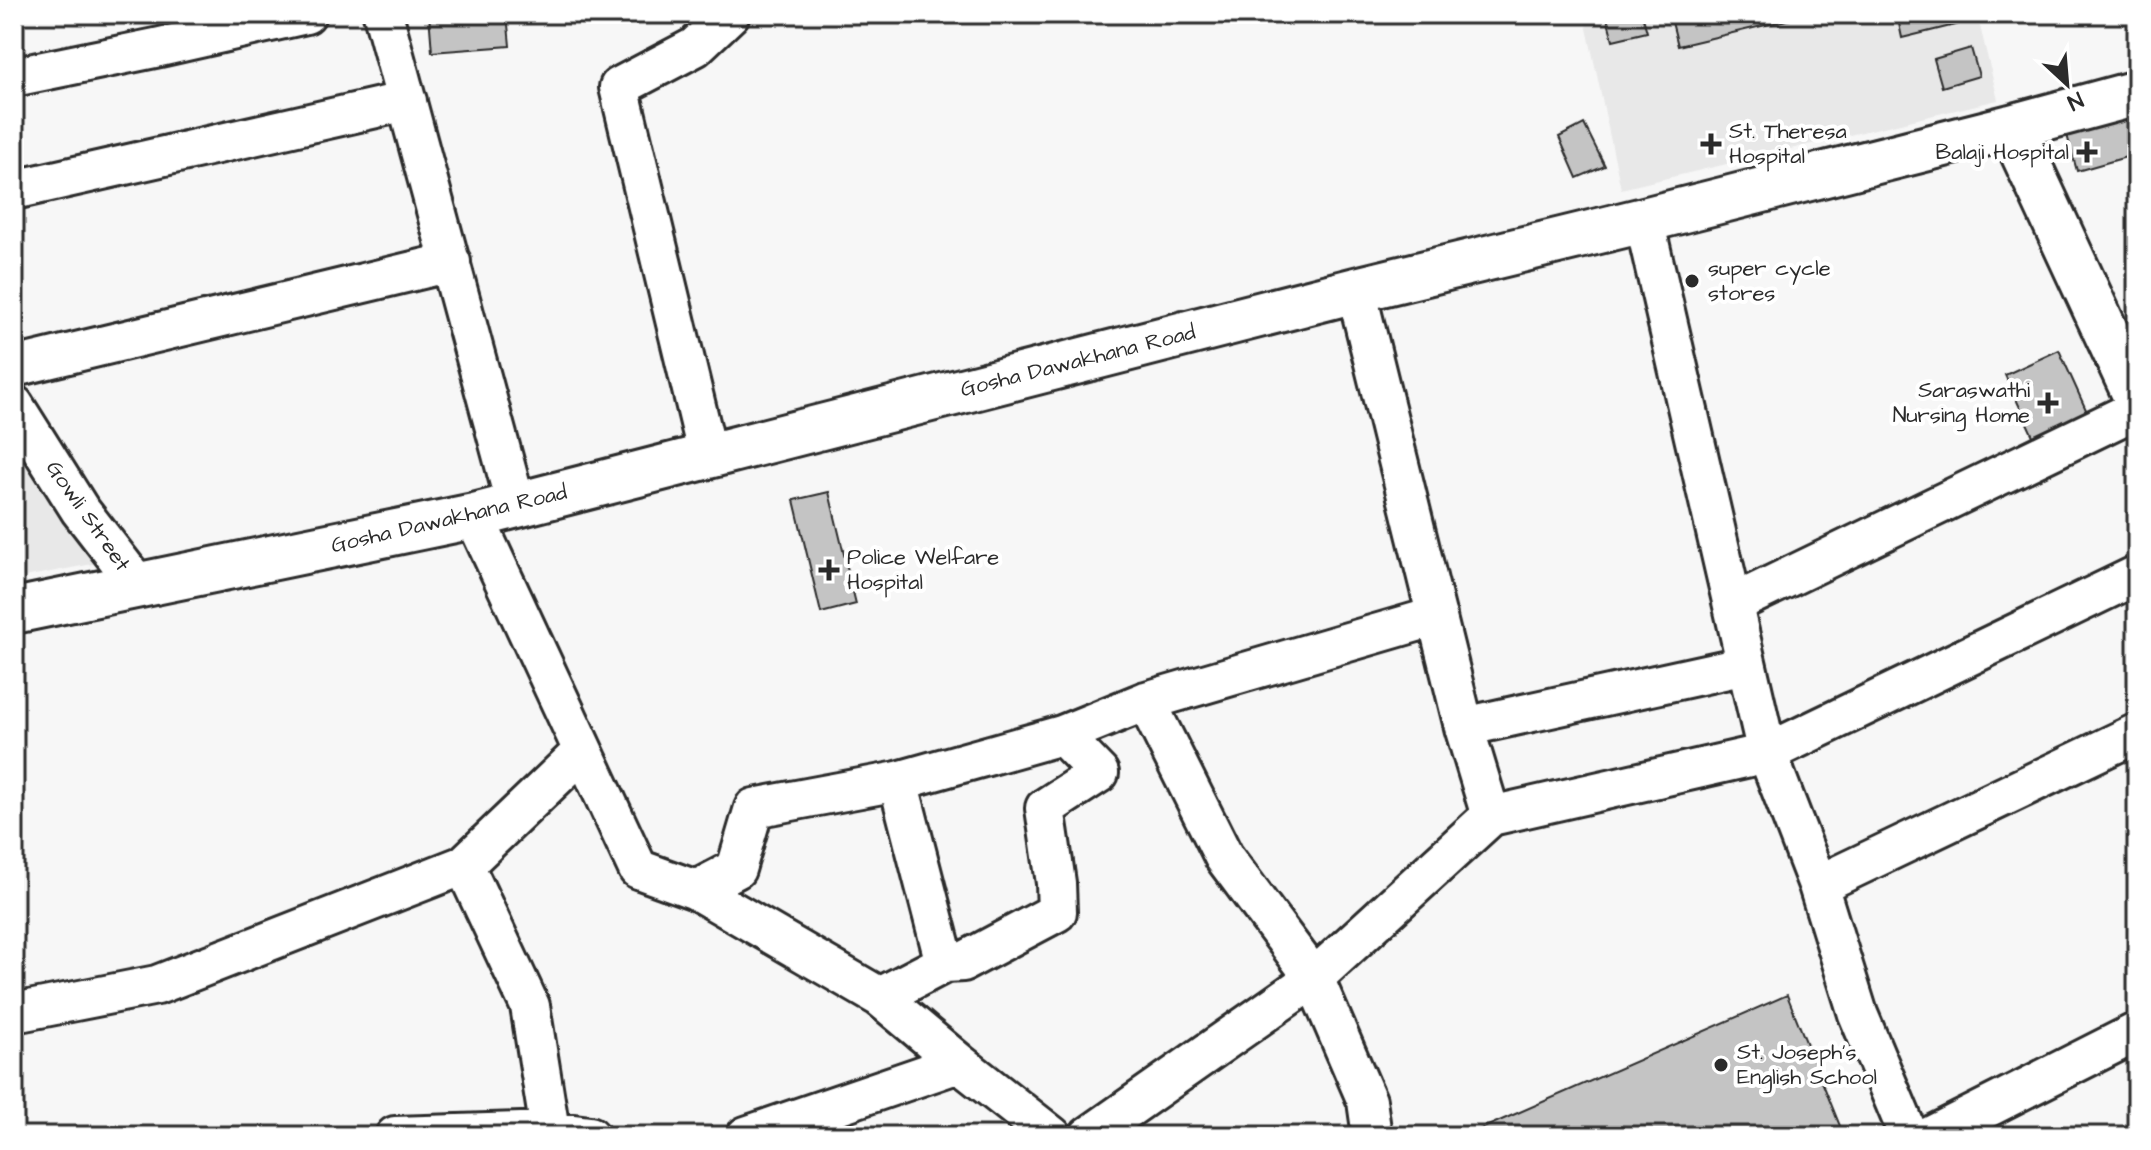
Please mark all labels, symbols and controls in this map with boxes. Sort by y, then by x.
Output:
north arrow [2027,44,2107,124]
text: N [2062,84,2088,118]
place label: St. Theresa Hospital [1729,116,1847,172]
marker: St. Theresa Hospital [1700,133,1722,155]
place label: Balaji Hospital [1936,137,2069,168]
marker: Balaji Hospital [2076,141,2098,163]
place label: super cycle stores [1708,253,1831,309]
marker: super cycle stores [1683,272,1701,290]
street label: Gosha Dawakhana Road [957,317,1199,405]
place label: Saraswathi Nursing Home [1893,375,2030,432]
marker: Saraswathi Nursing Home [2037,392,2059,414]
street label: Gowli Street [38,454,138,578]
street label: Gosha Dawakhana Road [328,477,570,561]
place label: Police Welfare Hospital [847,542,999,598]
marker: Police Welfare Hospital [818,559,840,581]
place label: St. Joseph's English School [1737,1037,1877,1094]
marker: St. Joseph's English School [1712,1056,1730,1074]

